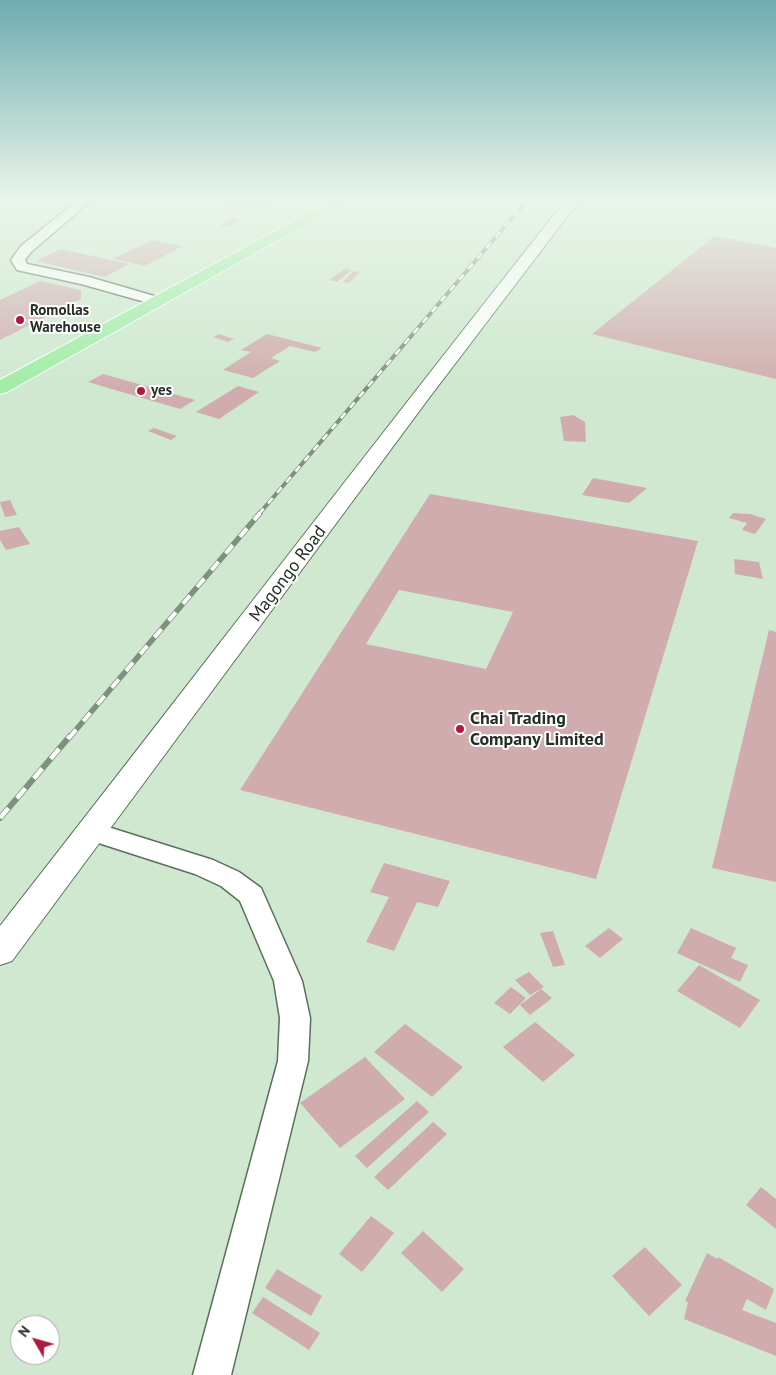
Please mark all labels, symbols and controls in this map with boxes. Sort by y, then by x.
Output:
place label: Romollas Warehouse [30,302,101,337]
marker: Romollas Warehouse [14,314,26,326]
place label: yes [151,382,172,400]
marker: yes [135,385,147,397]
street label: Magongo Road [245,522,331,626]
place label: Chai Trading Company Limited [470,708,604,751]
marker: Chai Trading Company Limited [454,723,466,735]
north arrow [10,1315,60,1365]
text: N [14,1322,34,1341]

